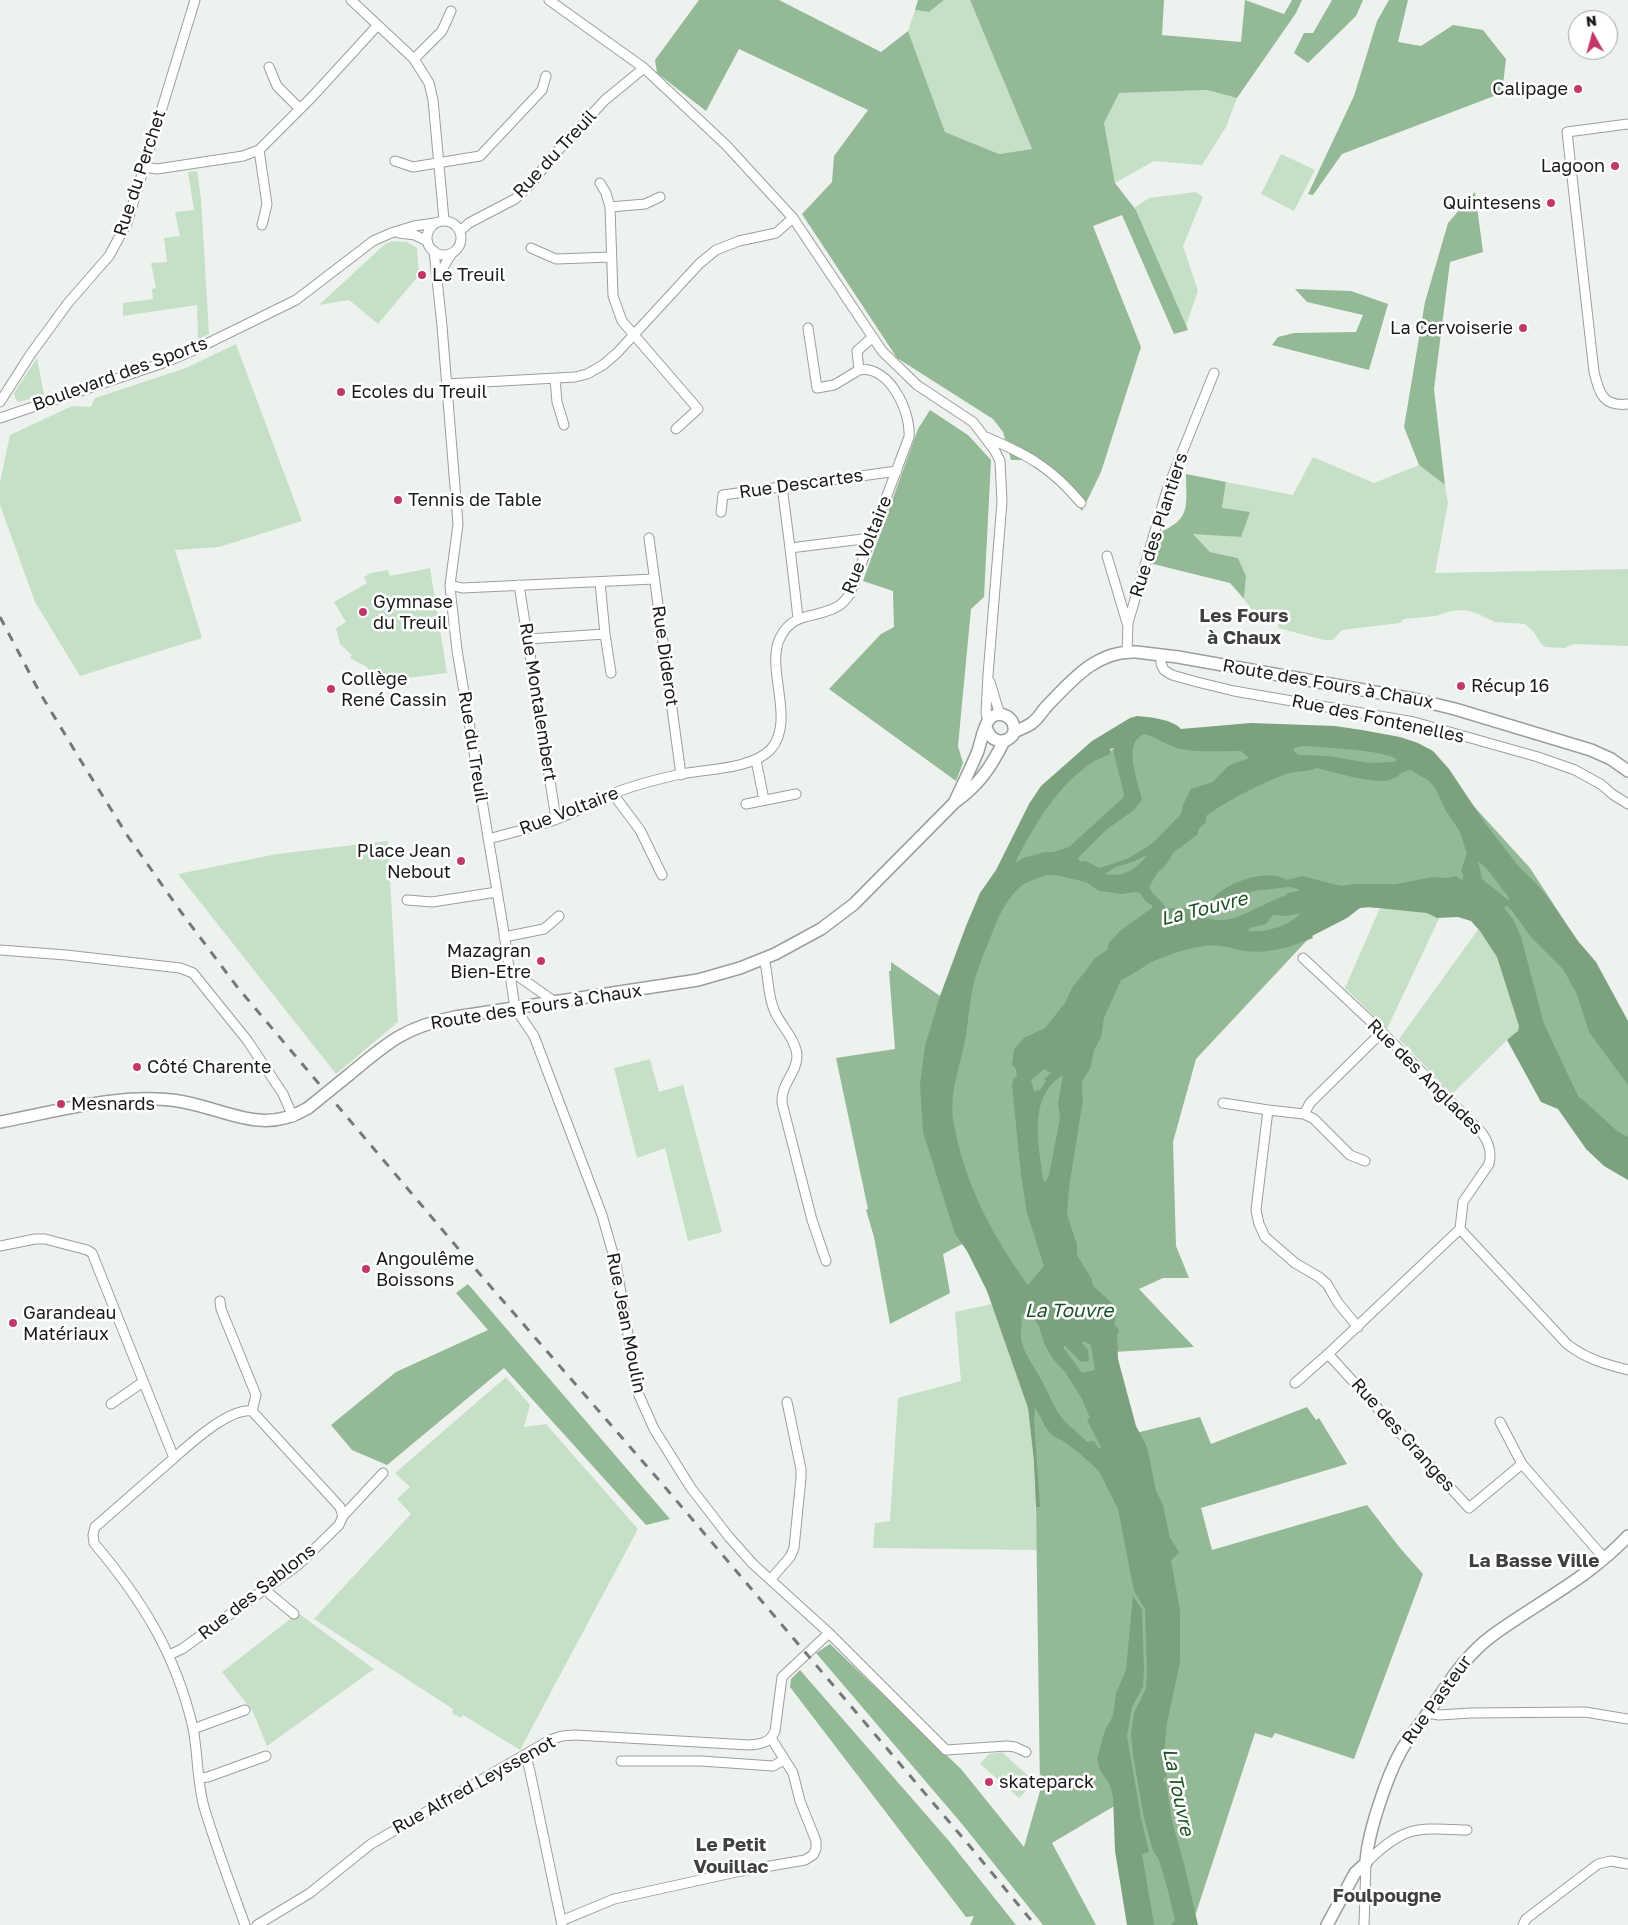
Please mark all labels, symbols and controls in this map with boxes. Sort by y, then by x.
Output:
north arrow [1568,10,1618,60]
text: N [1585,12,1598,30]
place label: Calipage [1492,78,1568,100]
marker: Calipage [1572,83,1584,95]
street label: Rue du Treuil [509,106,601,202]
street label: Rue du Perchet [109,107,171,239]
place label: Lagoon [1541,155,1605,177]
marker: Lagoon [1609,160,1621,172]
place label: Quintesens [1443,192,1541,214]
marker: Quintesens [1545,197,1557,209]
place label: Le Treuil [432,264,505,286]
marker: Le Treuil [416,269,428,281]
place label: La Cervoiserie [1390,317,1513,339]
marker: La Cervoiserie [1517,322,1529,334]
street label: Boulevard des Sports [30,332,210,416]
place label: Ecoles du Treuil [351,381,487,403]
marker: Ecoles du Treuil [335,386,347,398]
street label: Rue des Plantiers [1125,450,1193,600]
street label: Rue Descartes [738,465,864,503]
place label: Tennis de Table [408,489,542,511]
street label: Rue Voltaire [837,493,897,597]
marker: Tennis de Table [392,494,404,506]
place label: Gymnase du Treuil [373,591,453,634]
street label: Rue Diderot [647,604,683,708]
district label: Les Fours à Chaux [1199,605,1289,649]
marker: Gymnase du Treuil [357,606,369,618]
street label: Rue Montalembert [515,621,561,783]
street label: Route des Fours à Chaux [1221,655,1435,713]
place label: Collège René Cassin [341,668,447,711]
place label: Récup 16 [1471,675,1549,697]
marker: Récup 16 [1455,680,1467,692]
marker: Collège René Cassin [325,683,337,695]
street label: Rue du Treuil [454,690,492,804]
street label: Rue des Fontenelles [1290,690,1466,748]
street label: Rue Voltaire [516,782,622,840]
place label: Place Jean Nebout [357,840,451,882]
marker: Place Jean Nebout [455,855,467,867]
water label: La Touvre [1158,887,1250,931]
place label: Mazagran Bien-Etre [447,940,531,982]
marker: Mazagran Bien-Etre [535,955,547,967]
street label: Route des Fours à Chaux [429,980,643,1034]
street label: Rue des Anglades [1363,1015,1487,1139]
place label: Côté Charente [147,1056,271,1078]
marker: Côté Charente [131,1061,143,1073]
place label: Mesnards [71,1093,155,1115]
marker: Mesnards [55,1098,67,1110]
place label: Angoulême Boissons [376,1248,474,1290]
street label: Rue Jean Moulin [602,1251,650,1395]
marker: Angoulême Boissons [360,1263,372,1275]
water label: La Touvre [1025,1300,1113,1322]
place label: Garandeau Matériaux [23,1302,117,1345]
marker: Garandeau Matériaux [7,1317,19,1329]
street label: Rue des Granges [1346,1374,1460,1496]
street label: Rue des Sablons [194,1539,320,1645]
district label: La Basse Ville [1469,1550,1599,1572]
street label: Rue Pasteur [1398,1651,1476,1749]
street label: Rue Alfred Leyssenot [389,1731,559,1839]
water label: La Touvre [1158,1746,1198,1838]
place label: skateparck [999,1771,1094,1793]
marker: skateparck [983,1776,995,1788]
district label: Le Petit Vouillac [694,1834,768,1878]
district label: Foulpougne [1333,1885,1441,1907]

